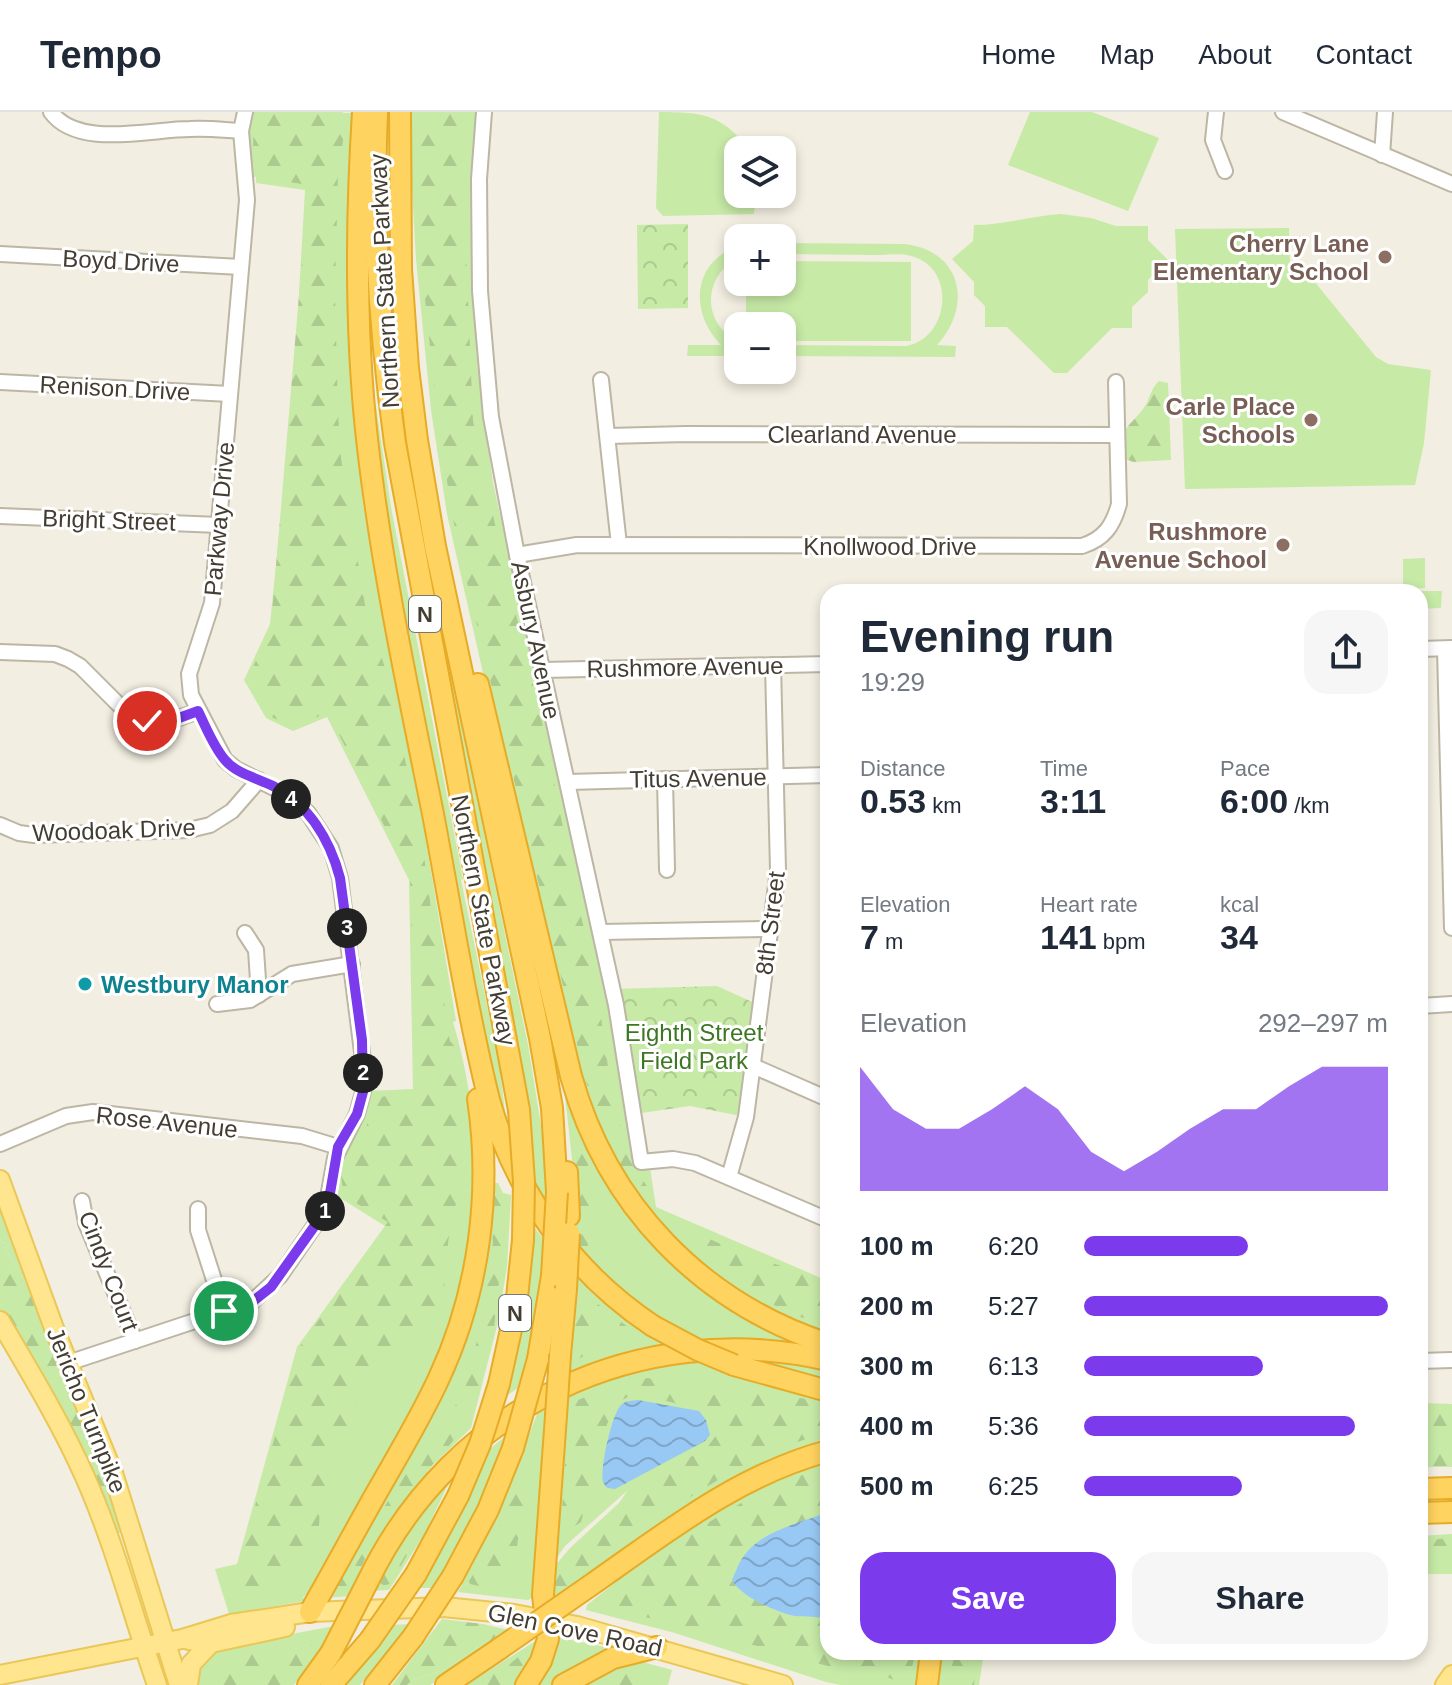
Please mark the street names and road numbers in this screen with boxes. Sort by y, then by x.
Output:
street label: Northern State Parkway [364,153,404,409]
street label: Boyd Drive [62,244,180,278]
street label: Renison Drive [39,371,191,405]
street label: Clearland Avenue [767,421,957,448]
street label: Parkway Drive [199,441,239,597]
street label: Bright Street [42,504,176,536]
street label: Knollwood Drive [803,533,977,560]
street label: Asbury Avenue [506,558,566,722]
road number: N [409,596,441,632]
street label: Rushmore Avenue [586,652,784,682]
street label: Titus Avenue [629,763,767,793]
street label: Northern State Parkway [446,792,522,1048]
street label: Woodoak Drive [32,814,196,846]
street label: 8th Street [750,869,790,976]
street label: Rose Avenue [95,1101,239,1143]
street label: Cindy Court [74,1207,144,1335]
road number: N [499,1295,531,1331]
street label: Jericho Turnpike [42,1323,132,1497]
street label: Glen Cove Road [485,1598,665,1662]

